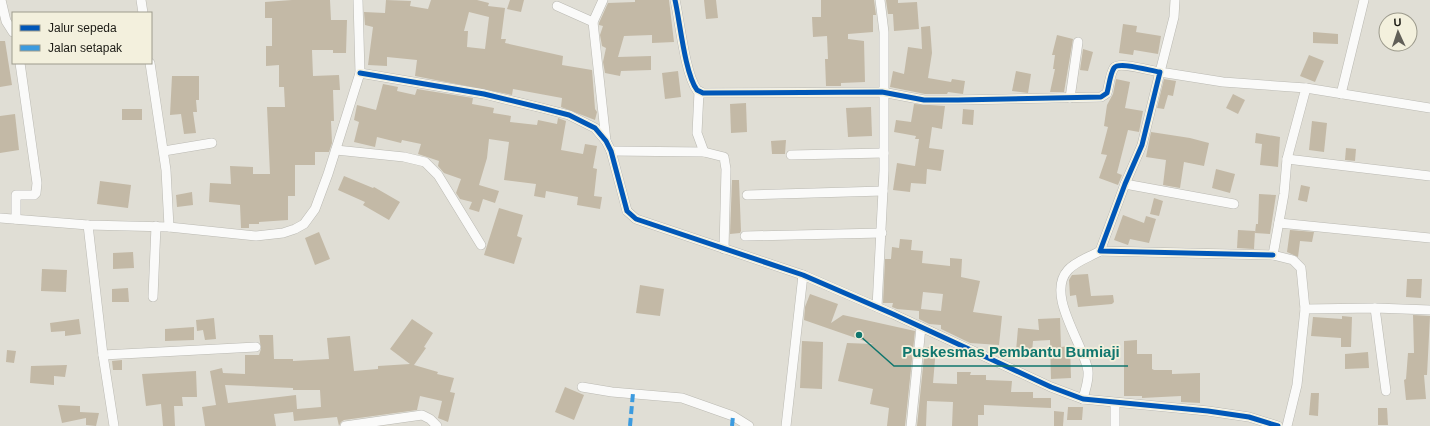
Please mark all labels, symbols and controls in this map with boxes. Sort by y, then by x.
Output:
legend [12,12,152,64]
north arrow [1378,12,1418,52]
text: U [1393,16,1402,28]
text: Jalur sepeda [48,21,117,35]
text: Jalan setapak [48,41,123,55]
callout: Puskesmas Pembantu Bumiaji [894,339,1128,366]
text: Puskesmas Pembantu Bumiaji [902,343,1120,360]

